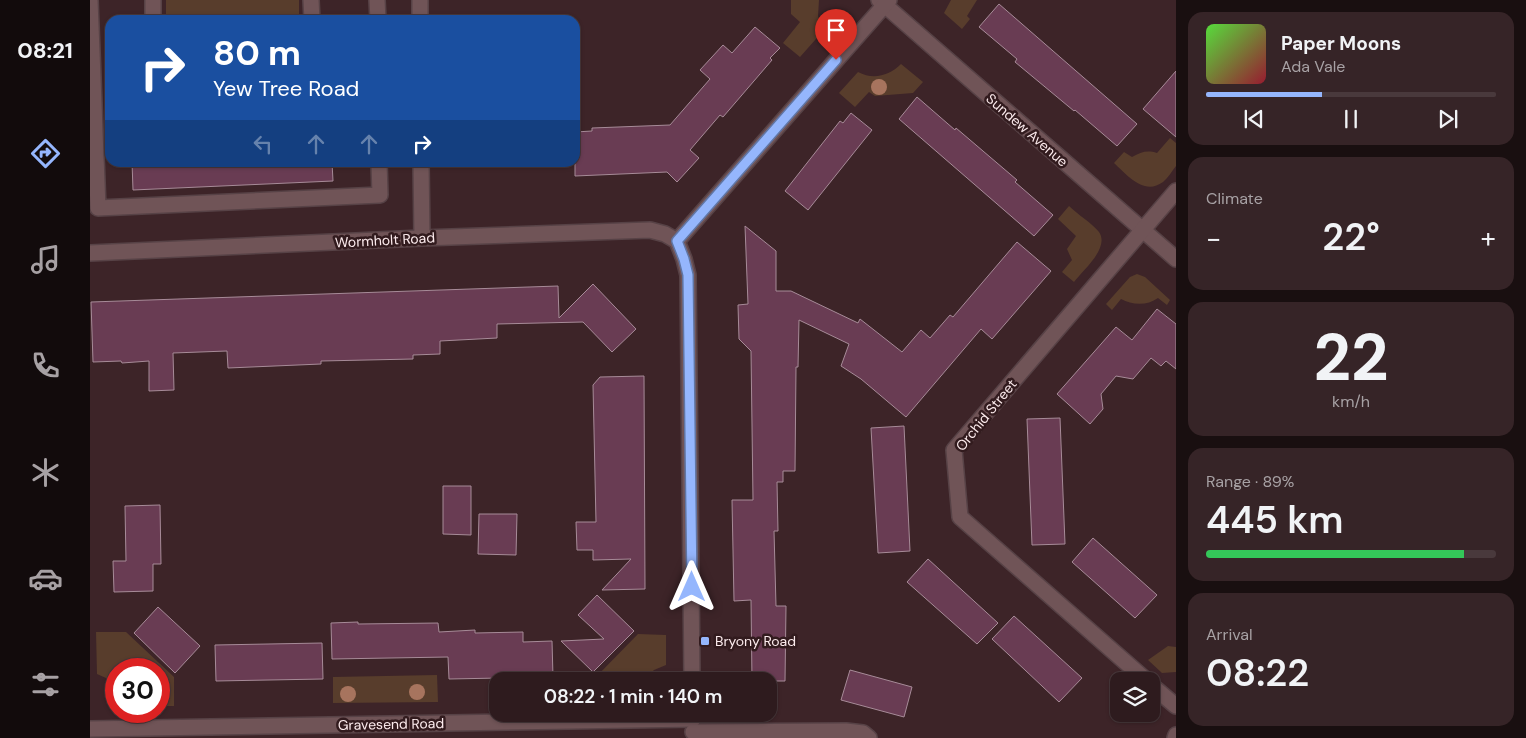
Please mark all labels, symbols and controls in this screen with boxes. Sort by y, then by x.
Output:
pin [815,9,857,60]
icon: arrive [822,16,850,44]
text: 80 m [213,30,301,76]
text: Paper Moons [1281,31,1401,56]
icon: right [130,35,195,100]
text: 08:21 [17,36,73,65]
text: Ada Vale [1281,56,1345,77]
text: Yew Tree Road [213,74,359,103]
street label: Sundew Avenue [982,90,1072,170]
icon: previous [1240,105,1268,133]
icon: pause [1337,105,1365,133]
icon: next [1434,105,1462,133]
icon: left [249,130,277,158]
icon: ahead [302,130,330,158]
icon: ahead [355,130,383,158]
icon: right [408,130,436,158]
icon: directions [28,136,63,171]
text: Climate [1206,188,1263,209]
text: 22° [1322,212,1380,262]
text: − [1206,220,1221,257]
text: + [1481,220,1496,257]
street label: Wormholt Road [335,228,435,252]
icon: music [28,242,63,277]
text: 22 [1313,316,1389,400]
icon: phone [28,348,63,383]
street label: Orchid Street [952,375,1020,455]
text: km/h [1332,391,1370,412]
icon: climate [28,455,63,490]
text: Range · 89% [1206,471,1294,492]
text: 445 km [1206,495,1344,545]
position arrow [665,560,717,612]
icon: car [28,561,63,596]
text: Arrival [1206,624,1253,645]
place label: Bryony Road [715,632,796,650]
marker: Bryony Road [699,635,711,647]
text: 08:22 [1206,648,1309,698]
speed limit sign: 30 [105,658,170,723]
icon: filters [28,667,63,702]
map controls [1110,672,1160,722]
button: layers [1110,672,1160,722]
text: 08:22 · 1 min · 140 m [544,684,722,709]
street label: Gravesend Road [338,714,444,734]

